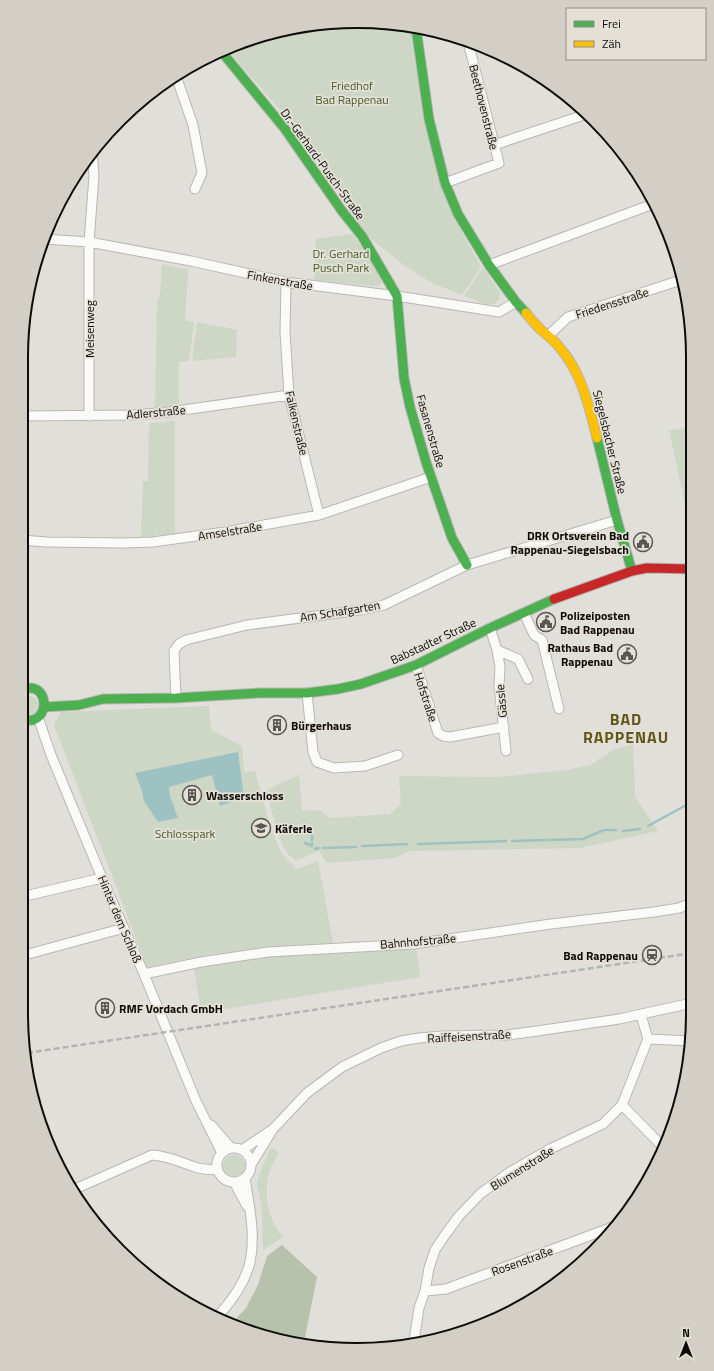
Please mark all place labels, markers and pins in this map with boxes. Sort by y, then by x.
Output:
place label: DRK Ortsverein Bad Rappenau-Siegelsbach [510,526,629,559]
public building icon: DRK Ortsverein Bad Rappenau-Siegelsbach [632,531,654,553]
place label: Polizeiposten Bad Rappenau [560,606,635,639]
public building icon: Polizeiposten Bad Rappenau [535,611,557,633]
place label: Rathaus Bad Rappenau [547,638,613,671]
public building icon: Rathaus Bad Rappenau [616,643,638,665]
building icon: Bürgerhaus [266,714,288,736]
place label: Bürgerhaus [291,716,352,735]
building icon: Wasserschloss [181,784,203,806]
place label: Wasserschloss [206,786,284,805]
school or university icon: Käferle [250,817,272,839]
place label: Käferle [275,819,312,838]
station icon: Bad Rappenau [641,944,663,966]
place label: Bad Rappenau [563,946,638,965]
building icon: RMF Vordach GmbH [94,997,116,1019]
place label: RMF Vordach GmbH [119,999,223,1018]

